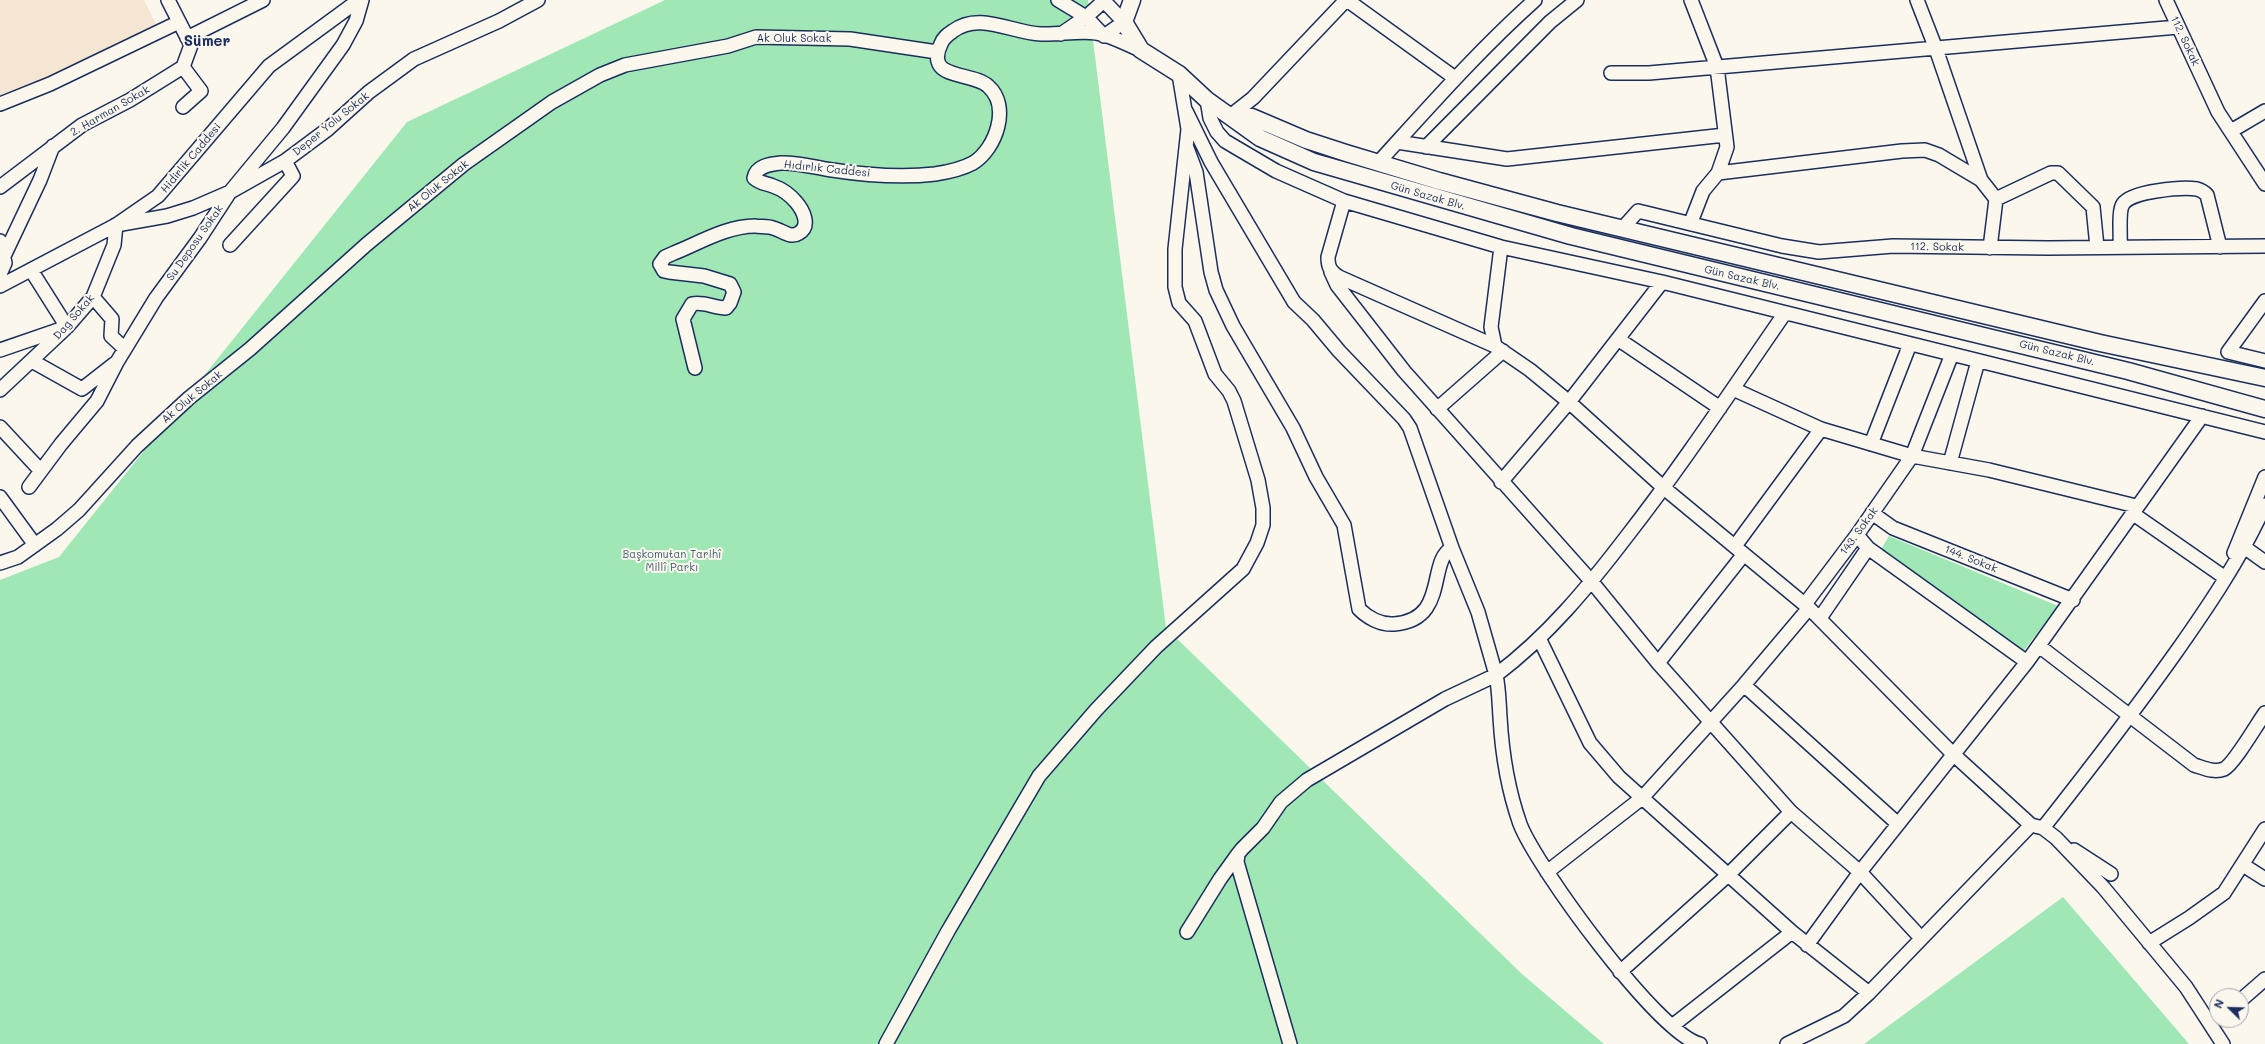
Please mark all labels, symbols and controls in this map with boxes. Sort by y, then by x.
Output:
street label: 112. Sokak [2168,14,2202,68]
district label: Sümer [184,32,230,50]
street label: Ak Oluk Sokak [756,32,832,46]
street label: 2. Harman Sokak [68,83,152,139]
street label: Deper Yolu Sokak [290,89,372,159]
street label: Hidirlik Caddesi [158,121,224,195]
street label: Ak Oluk Sokak [405,157,471,215]
street label: Hıdırlık Caddesi [783,158,871,180]
street label: Gün Sazak Blv. [1389,179,1467,213]
street label: Su Deposu Sokak [164,203,226,283]
street label: 112. Sokak [1910,240,1964,254]
street label: Gün Sazak Blv. [1703,263,1781,293]
street label: Dag Sokak [51,292,97,342]
street label: Gün Sazak Blv. [2018,337,2096,369]
street label: Ak Oluk Sokak [159,368,225,426]
street label: 143. Sokak [1837,505,1881,557]
street label: 144. Sokak [1943,542,1999,576]
park label: Başkomutan Tarihî Millî Parkı [622,548,722,574]
north arrow [2209,988,2249,1028]
text: N [2210,997,2227,1010]

